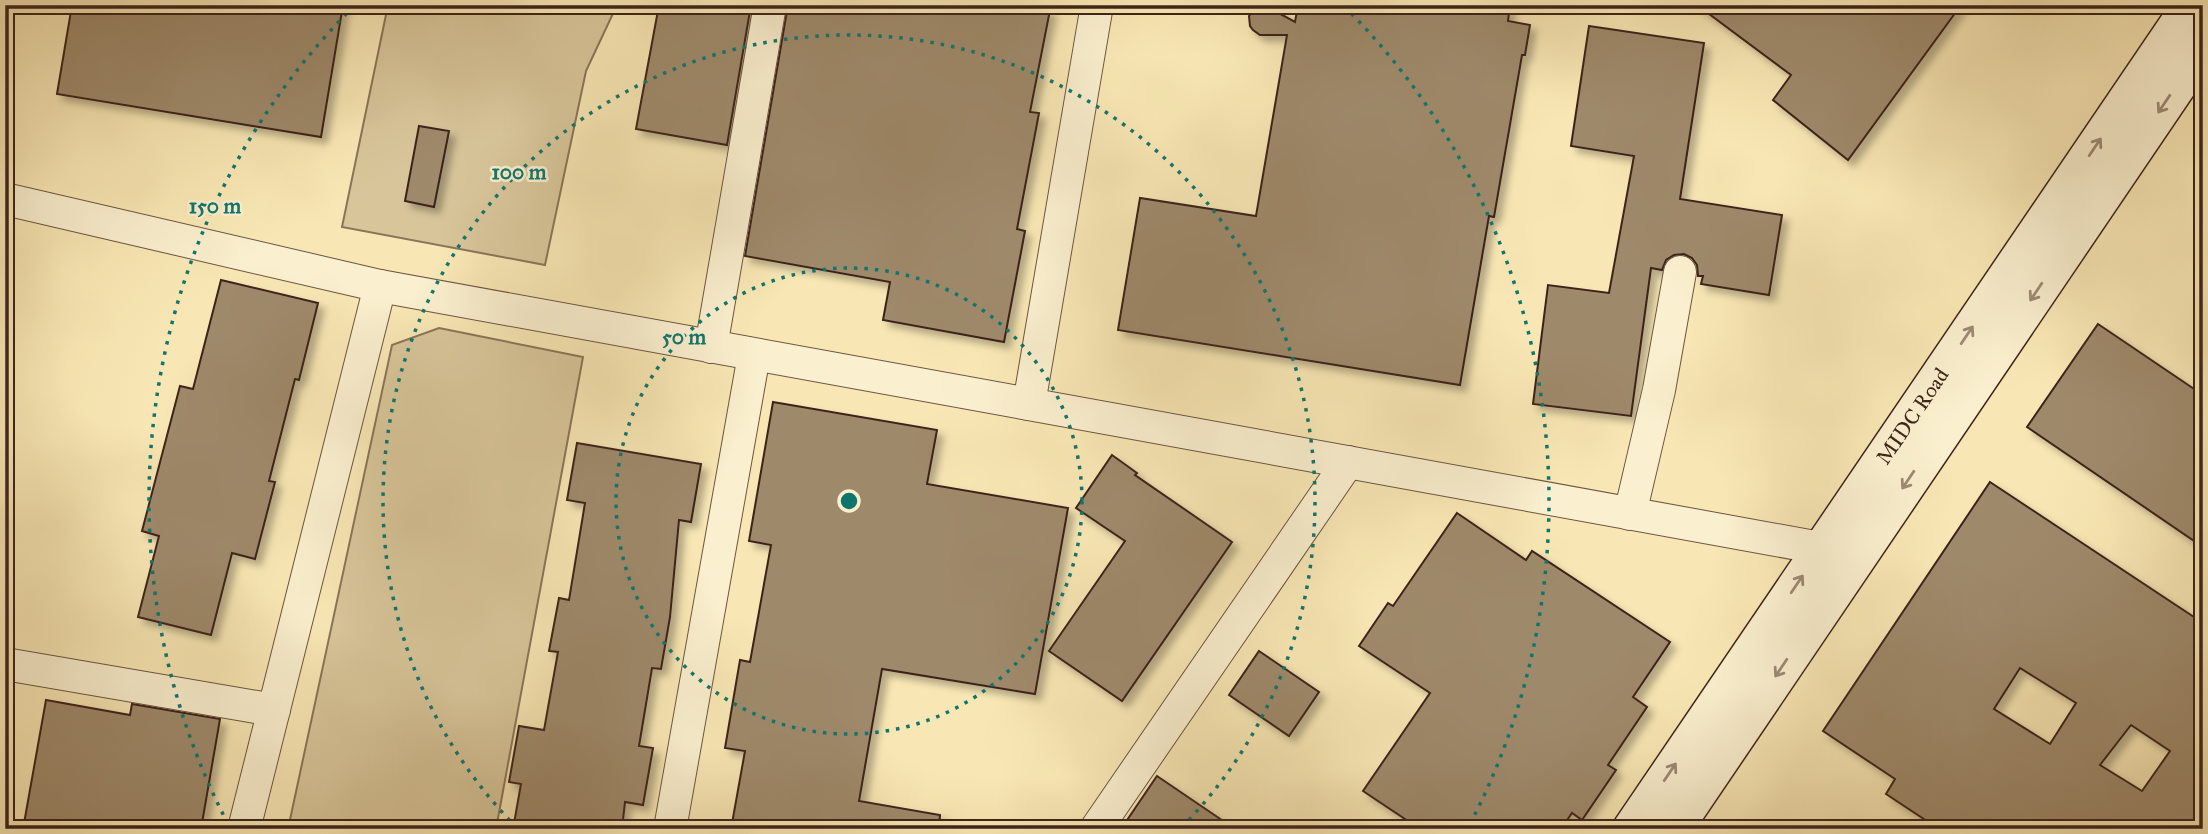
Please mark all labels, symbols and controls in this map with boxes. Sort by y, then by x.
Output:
one-way arrow [2157,93,2171,113]
one-way arrow [2088,138,2102,157]
text: 100 m [492,159,547,185]
text: 150 m [189,193,241,219]
one-way arrow [2029,281,2043,301]
text: 50 m [662,324,706,350]
one-way arrow [1960,326,1974,345]
street label: MIDC Road [1871,363,1955,469]
one-way arrow [1901,469,1915,489]
centre of rings [837,489,861,513]
one-way arrow [1790,575,1805,594]
one-way arrow [1773,658,1788,677]
one-way arrow [1663,763,1677,782]

